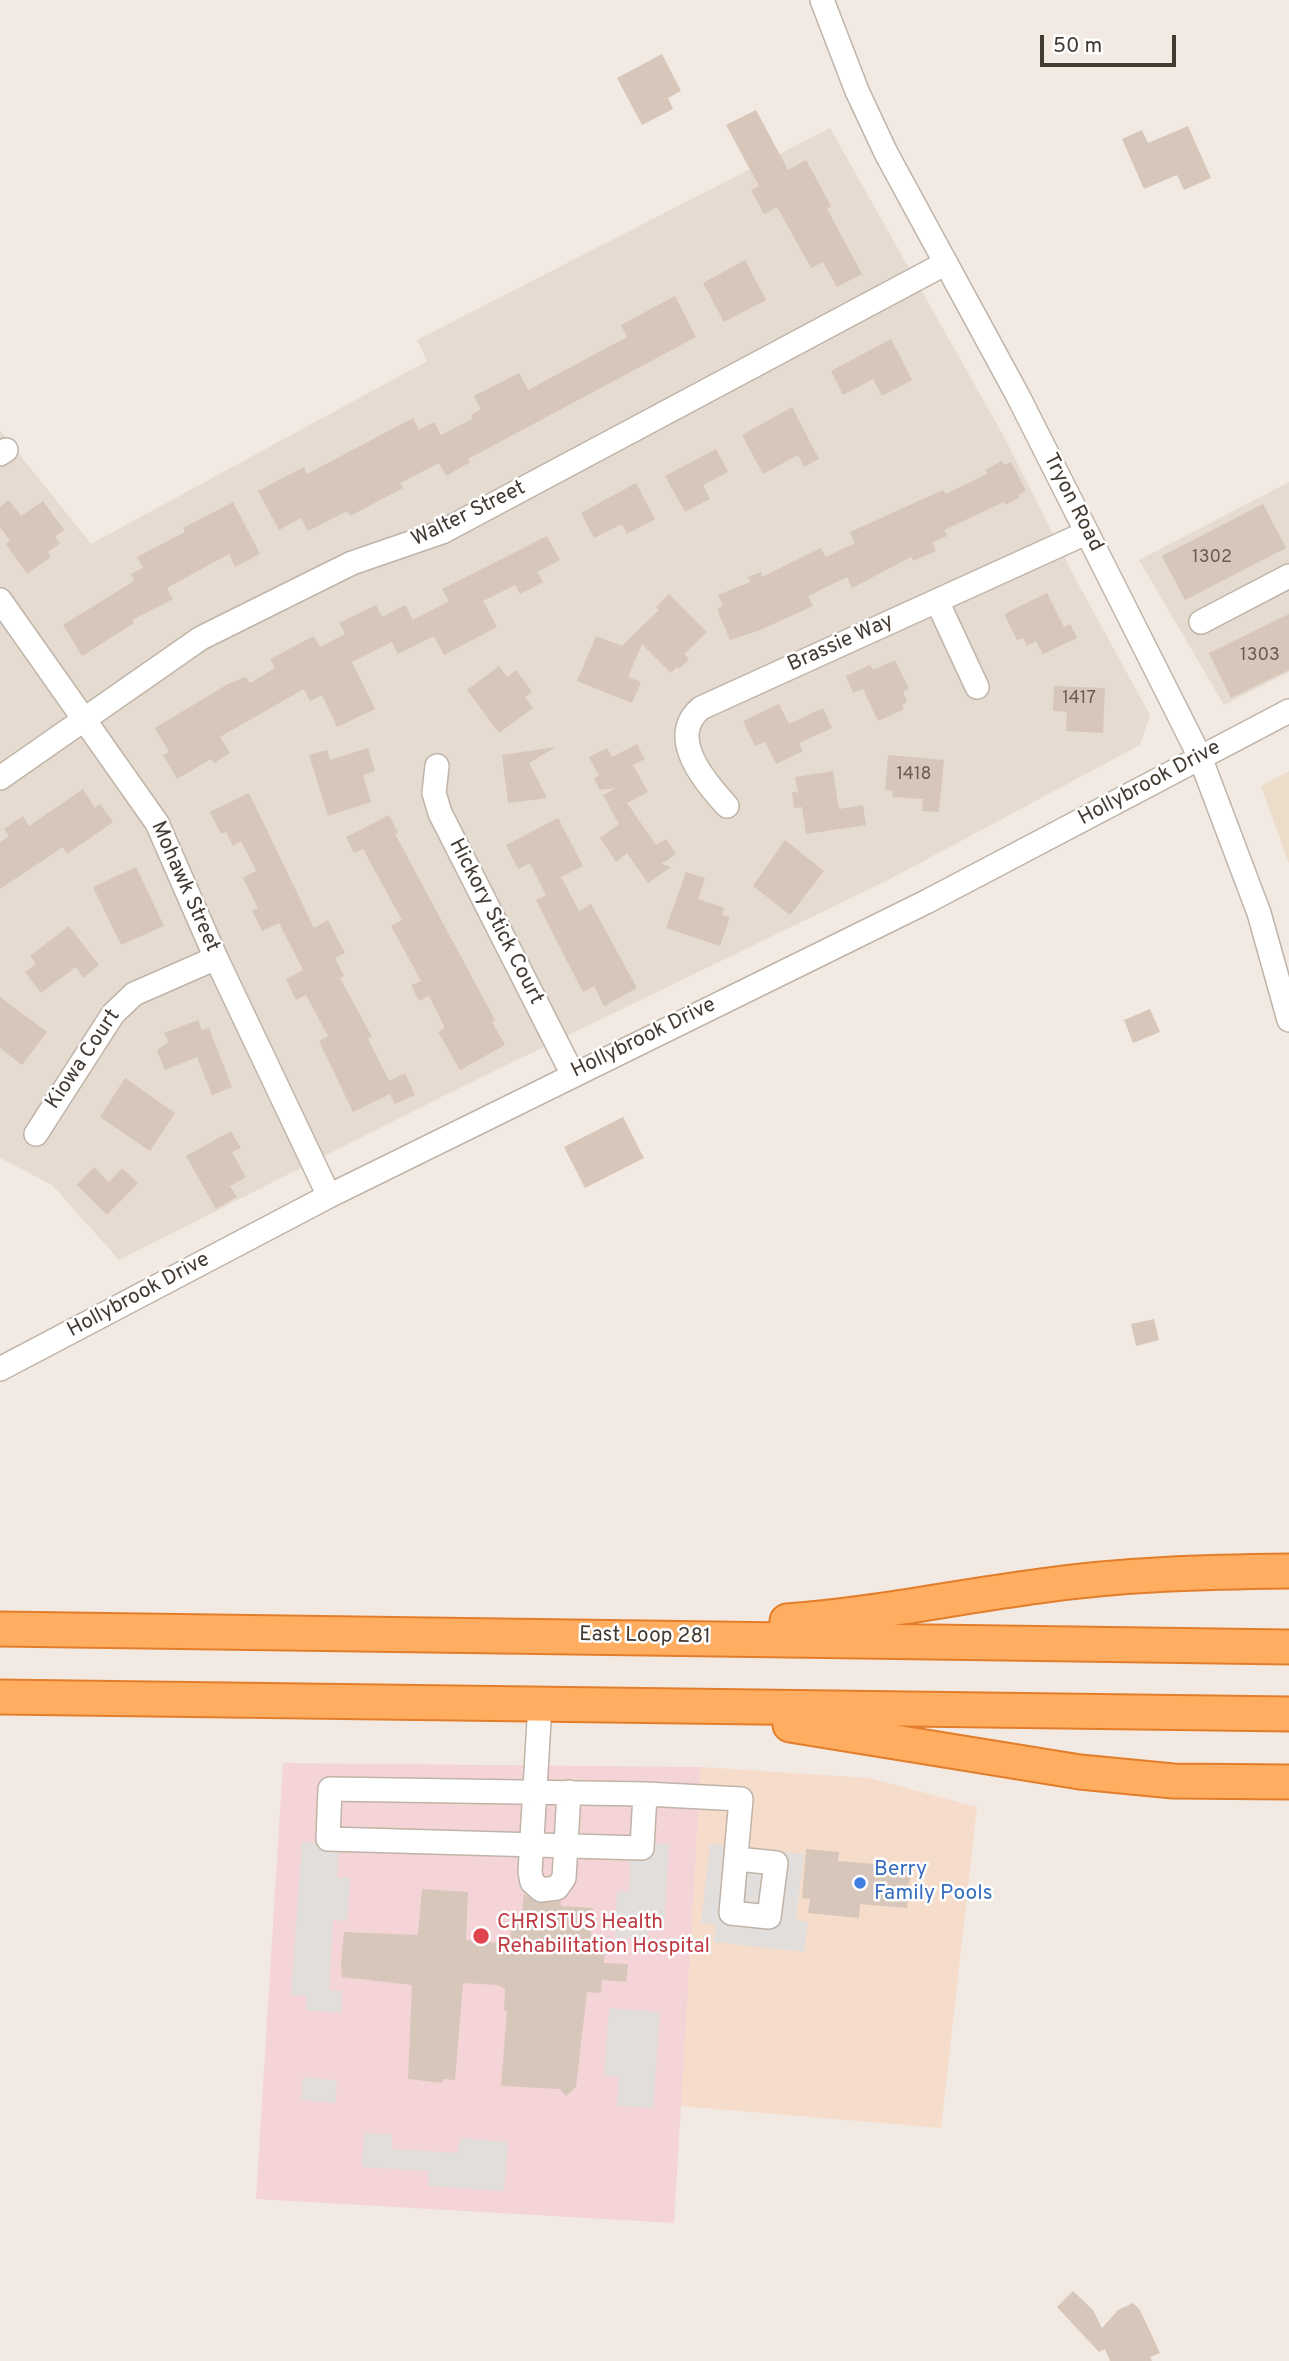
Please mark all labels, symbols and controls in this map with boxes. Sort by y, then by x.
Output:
scale bar [1044,21,1180,65]
text: 50 m [1053,33,1102,60]
street label: Tryon Road [1037,450,1107,556]
street label: Walter Street [408,477,530,553]
house number: 1302 [1192,547,1232,569]
street label: Brassie Way [784,609,898,679]
house number: 1303 [1240,645,1280,667]
house number: 1417 [1062,688,1096,710]
street label: Hollybrook Drive [1075,736,1225,832]
house number: 1418 [896,764,932,786]
street label: Mohawk Street [144,818,224,956]
street label: Hickory Stick Court [442,835,548,1009]
street label: Hollybrook Drive [568,993,720,1085]
street label: Kiowa Court [41,1005,127,1115]
street label: Hollybrook Drive [64,1248,214,1344]
street label: East Loop 281 [579,1623,711,1651]
place label: Berry Family Pools [874,1858,993,1908]
marker: Berry Family Pools [852,1875,868,1891]
place label: CHRISTUS Health Rehabilitation Hospital [497,1911,710,1961]
marker: CHRISTUS Health Rehabilitation Hospital [471,1926,491,1946]

